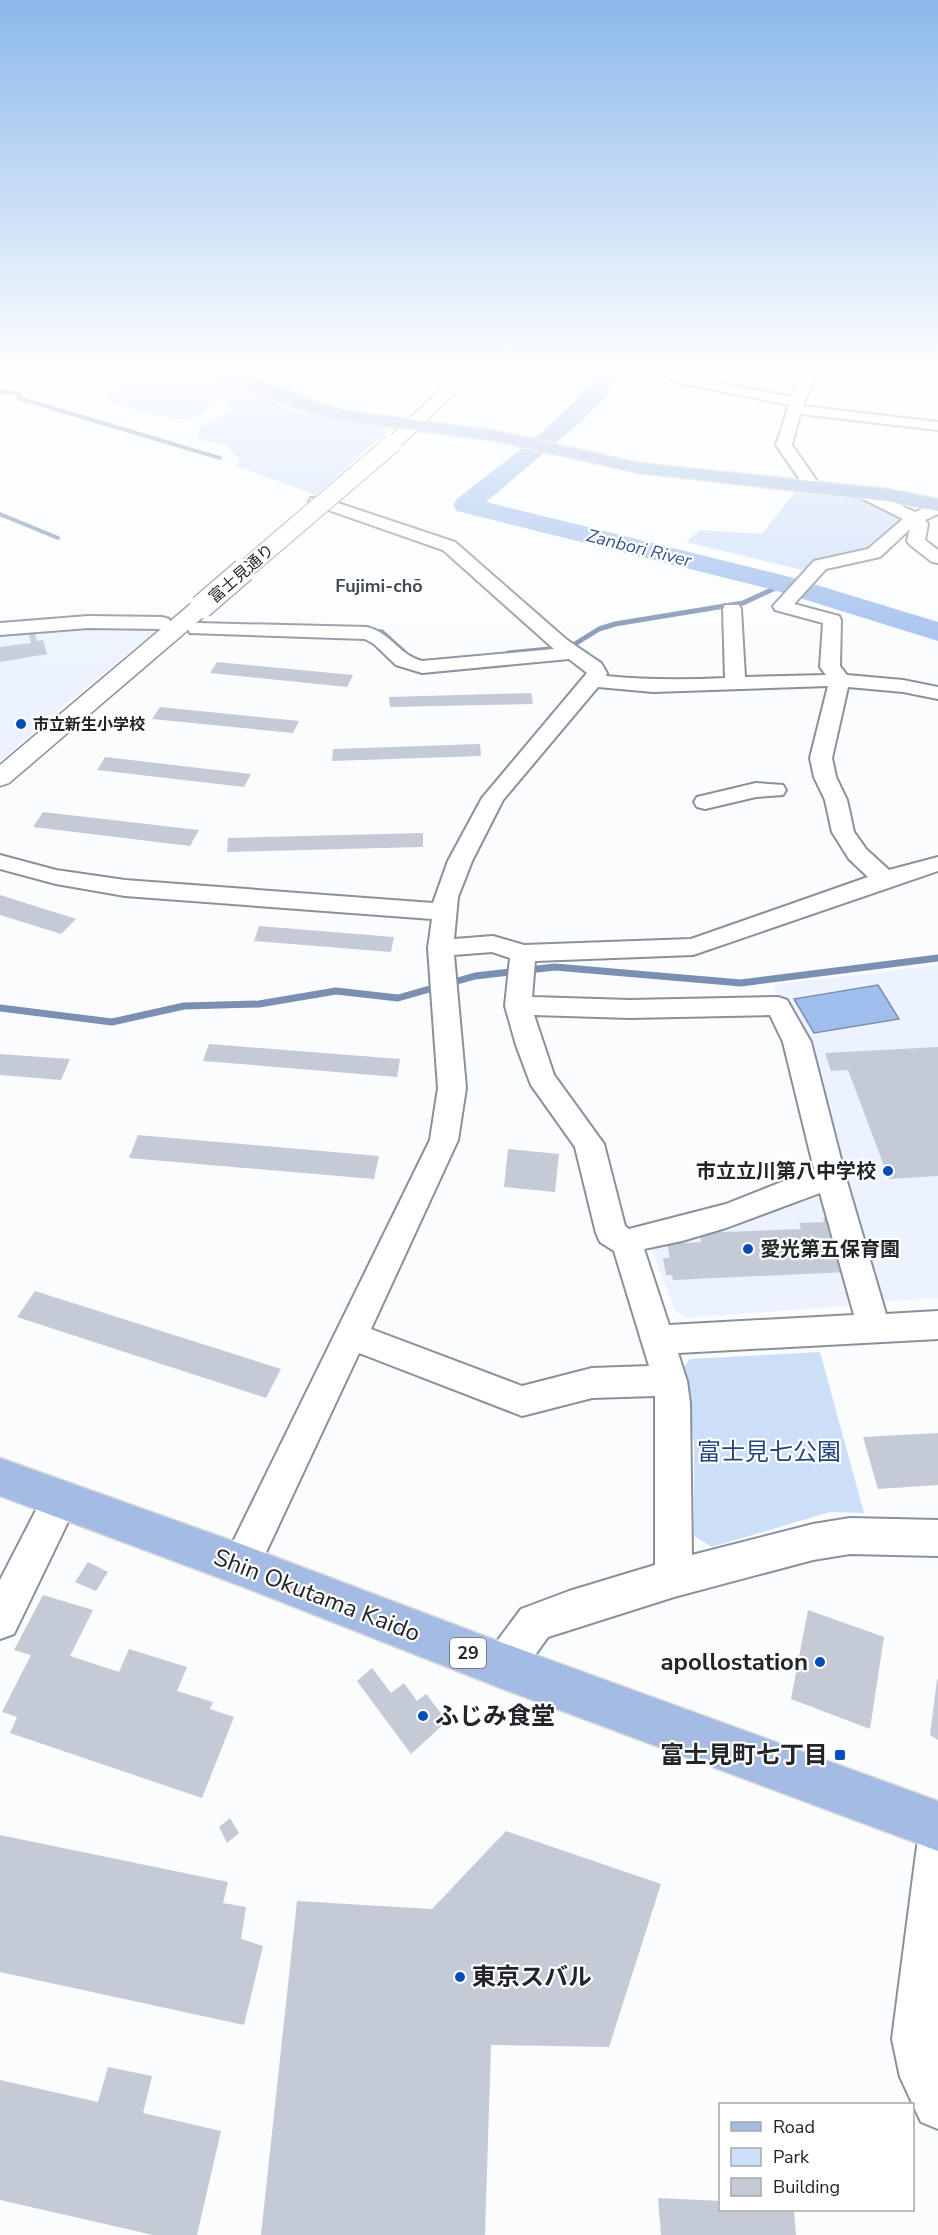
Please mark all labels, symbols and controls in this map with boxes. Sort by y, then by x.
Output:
water label: Zanbori River [584,523,695,573]
street label: 富士見通り [204,539,279,608]
district label: Fujimi-chō [335,574,423,598]
place label: 市立新生小学校 [33,714,145,736]
marker: 市立新生小学校 [14,717,28,731]
place label: 市立立川第八中学校 [696,1158,876,1185]
marker: 市立立川第八中学校 [881,1164,895,1178]
place label: 愛光第五保育園 [760,1236,900,1263]
marker: 愛光第五保育園 [741,1242,755,1256]
park label: 富士見七公園 [697,1436,841,1468]
street label: Shin Okutama Kaido [209,1541,425,1649]
road number: 29 [450,1638,486,1668]
place label: apollostation [660,1646,808,1678]
marker: apollostation [813,1655,827,1669]
place label: ふじみ食堂 [435,1700,555,1732]
marker: ふじみ食堂 [416,1709,430,1723]
place label: 富士見町七丁目 [660,1739,828,1771]
marker: 富士見町七丁目 [833,1748,847,1762]
place label: 東京スバル [472,1961,592,1993]
marker: 東京スバル [453,1970,467,1984]
legend [719,2103,914,2211]
text: Road [773,2115,815,2139]
text: Park [773,2145,810,2169]
text: Building [773,2175,840,2199]

